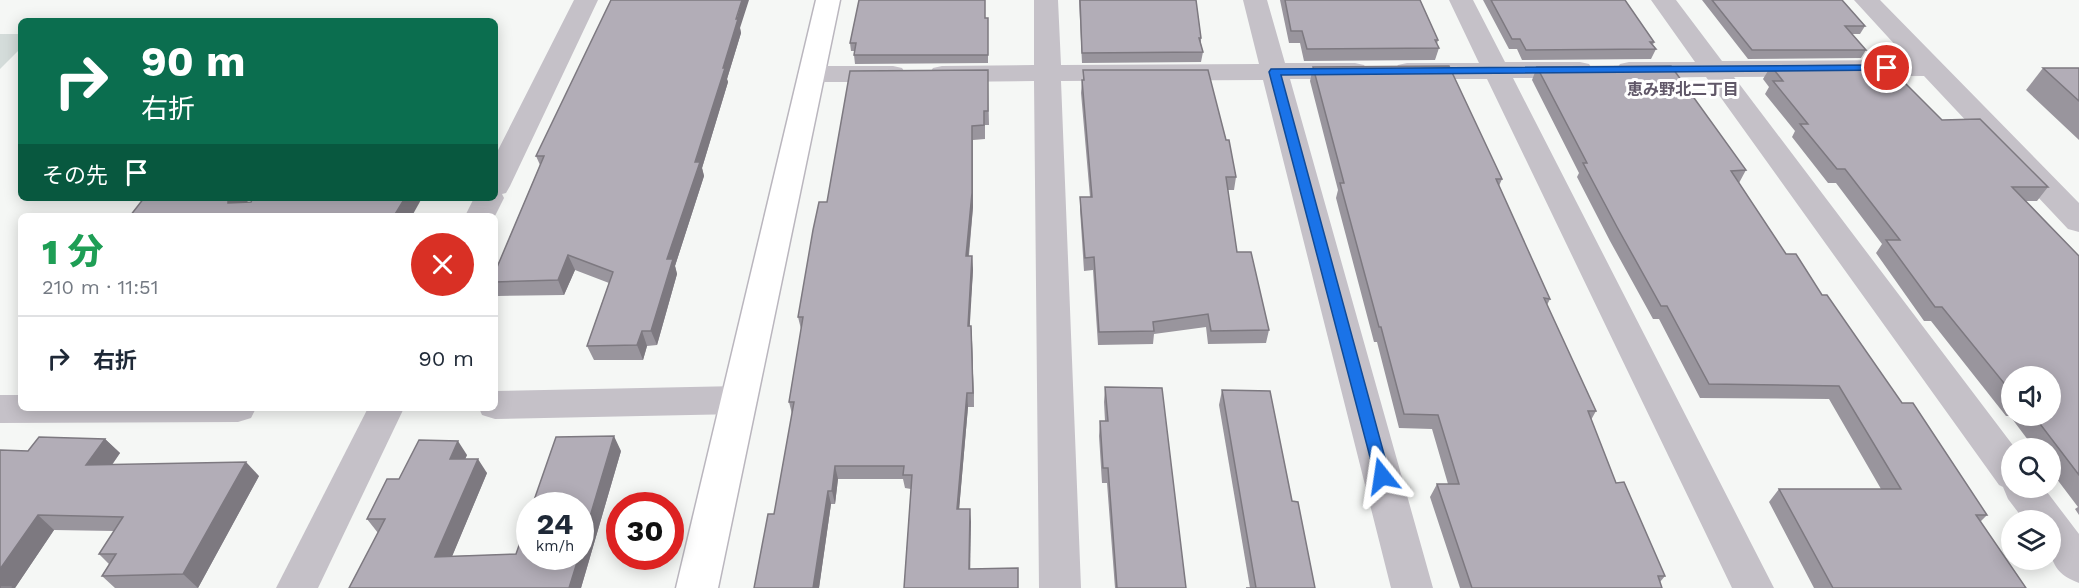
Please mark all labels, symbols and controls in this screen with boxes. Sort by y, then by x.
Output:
text: 90 m [141,37,245,86]
icon: right [42,42,120,120]
pin [1861,42,1912,93]
icon: arrive [1870,51,1903,84]
district label: 恵み野北二丁目 [1627,80,1739,99]
text: 右折 [141,93,195,125]
icon: arrive [120,156,153,189]
text: その先 [42,163,108,188]
text: 1 分 [42,231,104,273]
button: close [411,233,474,296]
text: 210 m · 11:51 [42,275,159,299]
icon: right [42,342,75,375]
text: 90 m [418,346,474,371]
text: 右折 [93,348,137,373]
map controls [2001,366,2061,570]
button: sound [2001,366,2061,426]
button: search [2001,438,2061,498]
position arrow [1350,444,1414,508]
speed limit sign: 30 [606,492,684,570]
text: 24 [537,506,573,541]
button: layers [2001,510,2061,570]
text: km/h [536,537,574,555]

